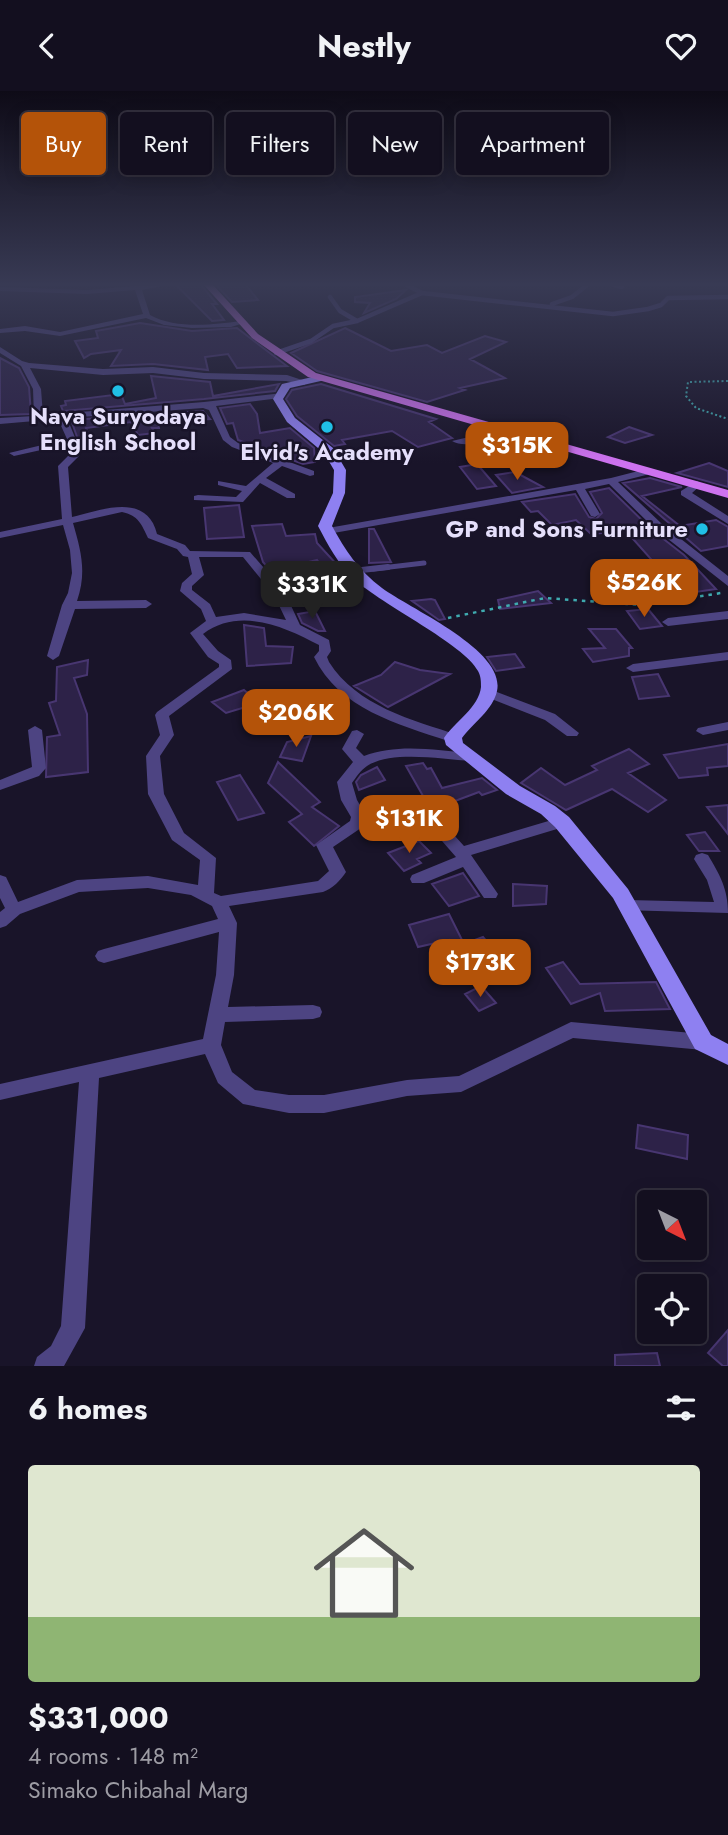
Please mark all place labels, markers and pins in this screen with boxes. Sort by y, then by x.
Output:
marker: Nava Suryodaya English School [110,383,126,399]
place label: Nava Suryodaya English School [30,399,206,459]
marker: Elvid's Academy [319,419,335,435]
pin: $315K [468,423,566,482]
place label: Elvid's Academy [240,435,415,469]
place label: GP and Sons Furniture [445,512,688,546]
marker: GP and Sons Furniture [694,521,710,537]
pin: $526K [595,559,693,619]
pin: $331K [263,561,361,621]
pin: $206K [247,689,345,749]
pin: $131K [360,795,458,855]
pin: $173K [431,939,529,999]

